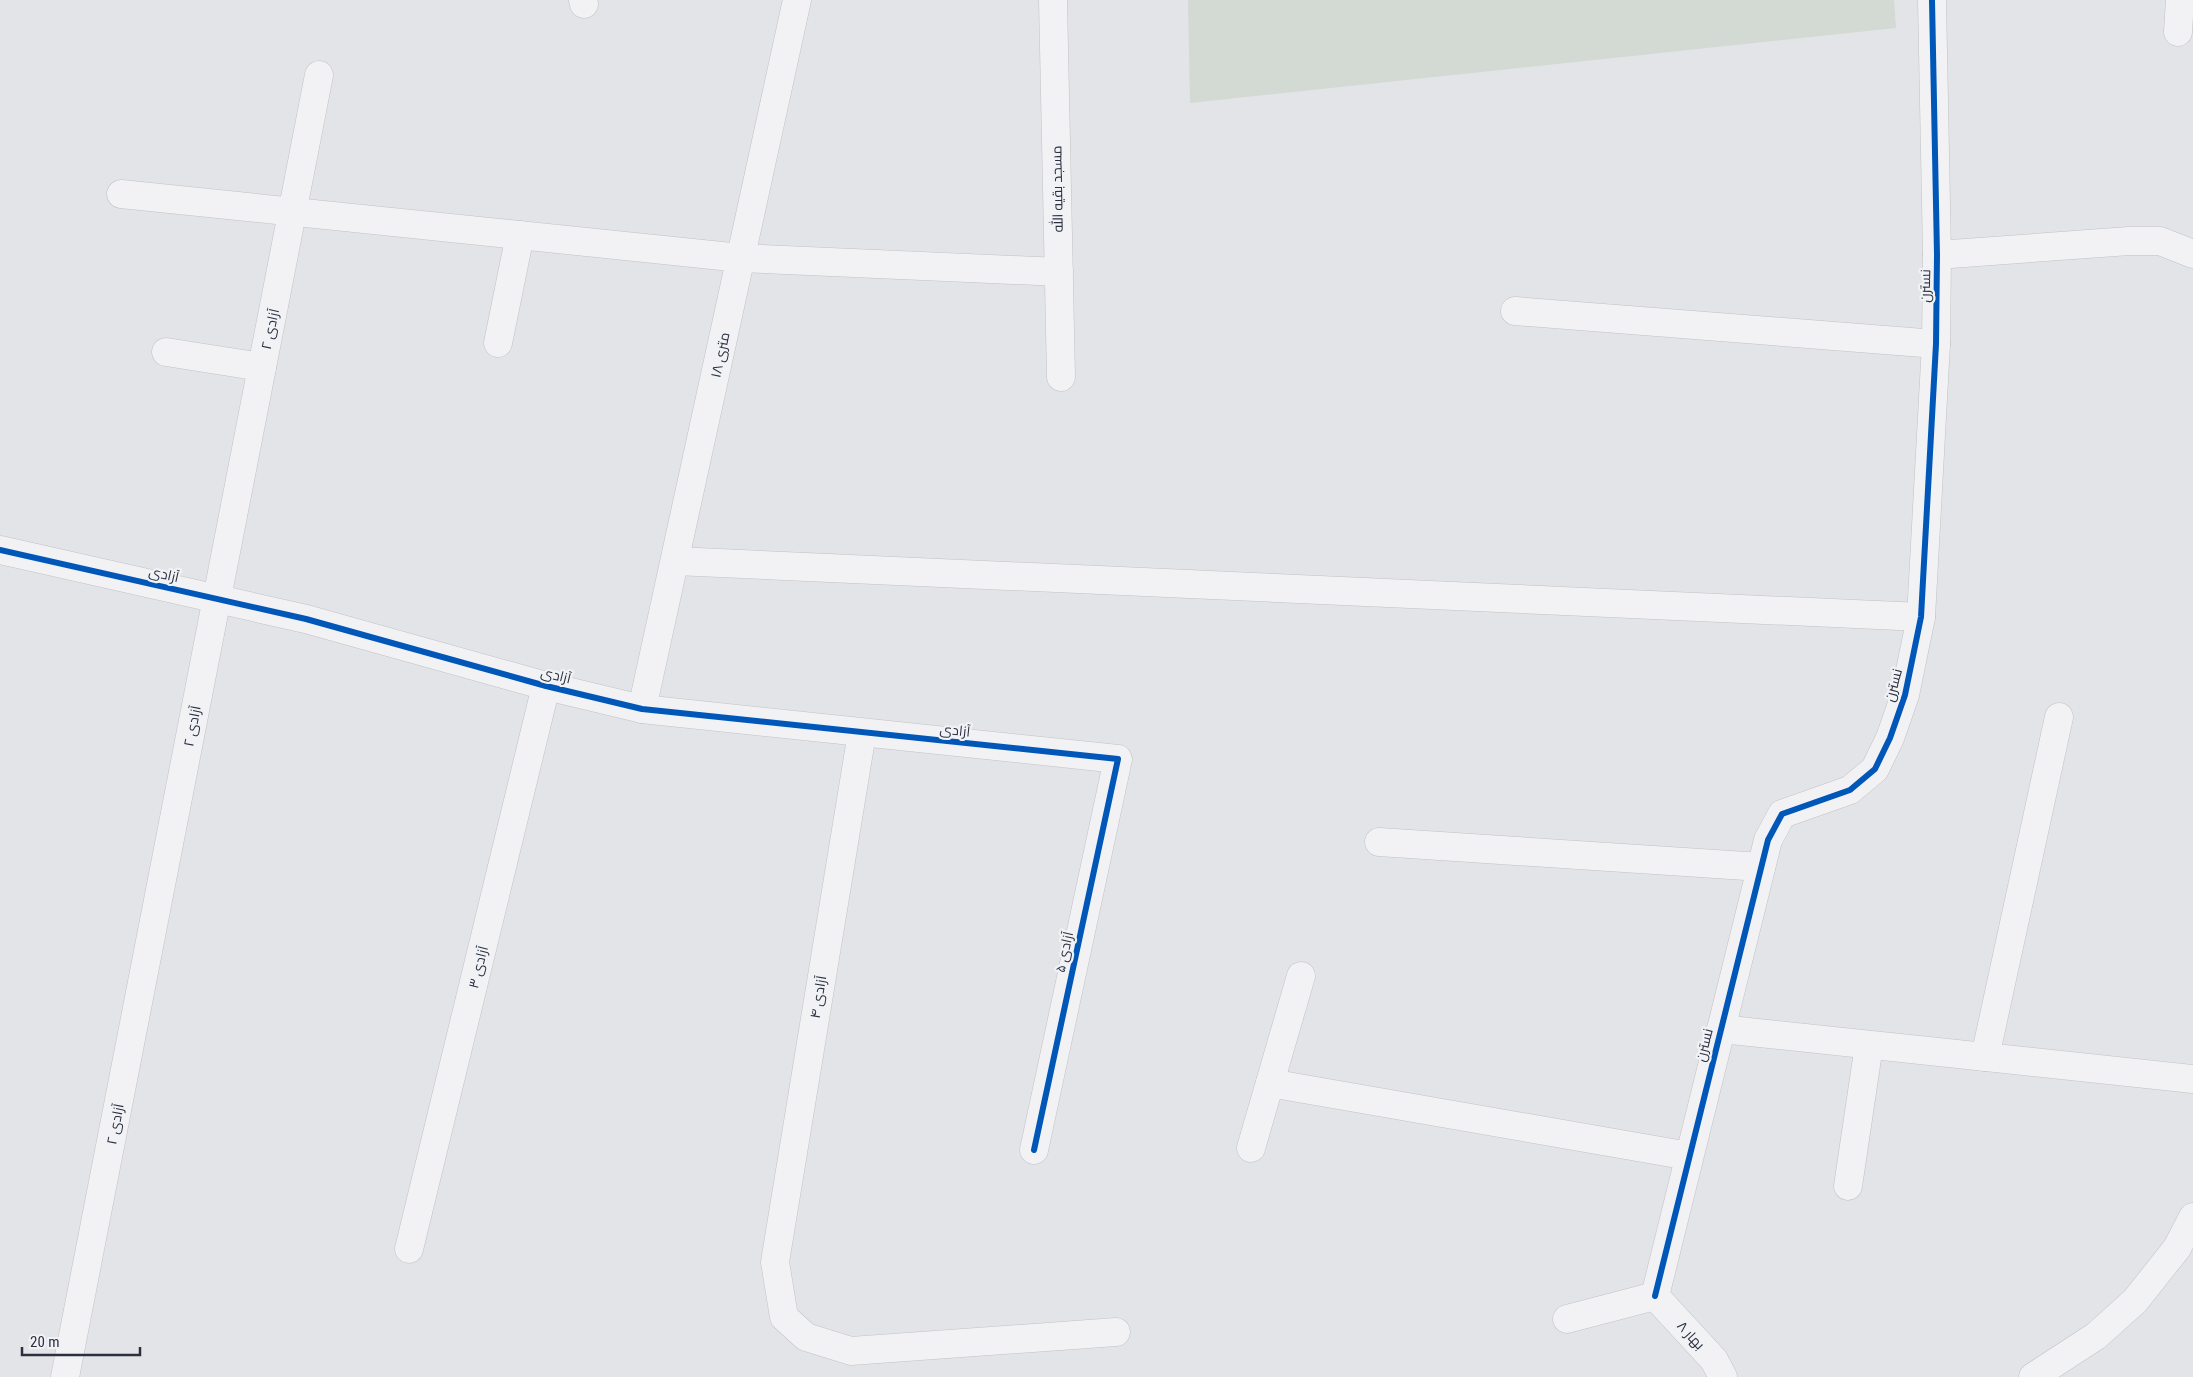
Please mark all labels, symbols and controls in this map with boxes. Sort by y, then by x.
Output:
street label: مسجد بقیه الله [1047,145,1066,233]
street label: نسترن [1917,269,1933,303]
street label: آزادی ۲ [258,307,282,351]
street label: ۱۸ متری [707,331,733,379]
street label: آزادی [147,563,181,585]
street label: آزادی [539,664,573,687]
street label: نسترن [1881,667,1905,703]
street label: آزادی ۲ [180,704,204,748]
street label: آزادی [939,720,971,740]
street label: آزادی ۵ [1052,930,1076,974]
street label: آزادی ۳ [465,944,491,990]
street label: آزادی ۴ [807,974,829,1020]
street label: نسترن [1692,1027,1716,1063]
street label: آزادی ۲ [103,1102,127,1146]
street label: بهار ۸ [1674,1318,1708,1352]
scale bar [22,1324,140,1356]
text: 20 m [30,1333,60,1351]

